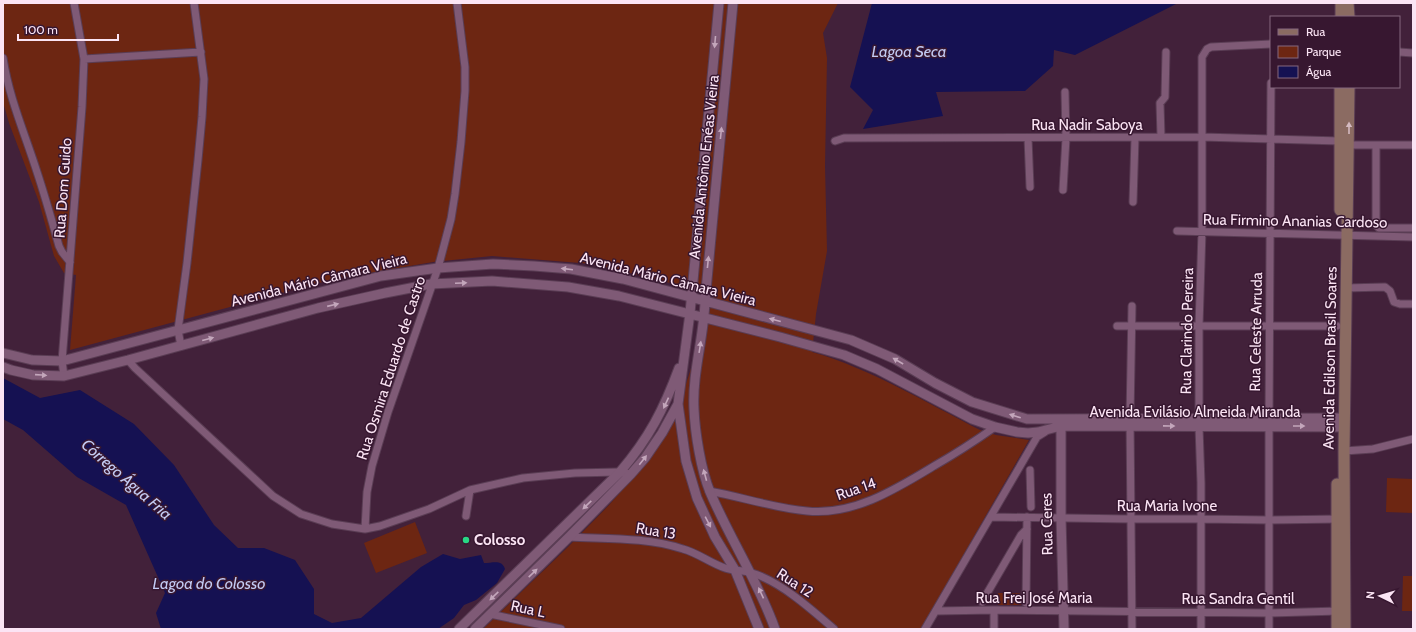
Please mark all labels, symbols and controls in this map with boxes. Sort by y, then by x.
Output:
scale bar [18,16,118,42]
legend [1270,16,1400,88]
text: 100 m [24,22,58,37]
text: Rua [1306,24,1325,39]
one-way arrow [712,36,719,48]
water label: Lagoa Seca [872,42,946,61]
text: Parque [1306,44,1341,59]
text: Água [1306,64,1332,79]
street label: Avenida Antônio Enéas Vieira [685,73,723,260]
street label: Rua Nadir Saboya [1031,116,1144,134]
one-way arrow [1346,121,1352,134]
one-way arrow [718,127,725,139]
street label: Rua Dom Guido [51,137,75,239]
street label: Rua Firmino Ananias Cardoso [1203,210,1387,232]
street label: Avenida Mário Câmara Vieira [578,248,759,310]
street label: Avenida Mário Câmara Vieira [229,249,410,311]
one-way arrow [705,256,712,268]
one-way arrow [561,266,573,272]
street label: Avenida Edilson Brasil Soares [1319,266,1341,450]
street label: Rua Clarindo Pereira [1177,267,1197,395]
street label: Rua Celeste Arruda [1246,271,1266,392]
street label: Rua Osmira Eduardo de Castro [353,274,429,462]
one-way arrow [455,279,467,286]
one-way arrow [328,302,340,308]
one-way arrow [769,316,781,322]
one-way arrow [202,335,214,341]
one-way arrow [697,341,703,353]
one-way arrow [892,358,904,365]
one-way arrow [35,372,47,379]
one-way arrow [663,397,669,409]
street label: Avenida Evilásio Almeida Miranda [1089,403,1301,421]
one-way arrow [1009,413,1021,419]
one-way arrow [1163,423,1176,429]
one-way arrow [1293,423,1306,429]
water label: Córrego Água Fria [78,434,176,524]
one-way arrow [639,454,647,465]
one-way arrow [702,469,708,481]
street label: Rua 14 [834,474,879,504]
street label: Rua Ceres [1037,493,1057,555]
street label: Rua Maria Ivone [1117,497,1217,515]
one-way arrow [582,500,592,510]
one-way arrow [705,516,711,528]
street label: Rua 13 [635,519,677,543]
place label: Colosso [474,531,526,549]
marker: Colosso [461,535,471,545]
street label: Rua 12 [773,565,817,602]
one-way arrow [528,568,538,578]
water label: Lagoa do Colosso [153,574,265,593]
north arrow [1360,576,1400,616]
one-way arrow [758,587,764,598]
street label: Rua Frei José Maria [976,589,1093,607]
street label: Rua Sandra Gentil [1182,590,1295,608]
one-way arrow [489,591,499,600]
text: N [1363,591,1377,600]
street label: Rua L [509,597,547,622]

